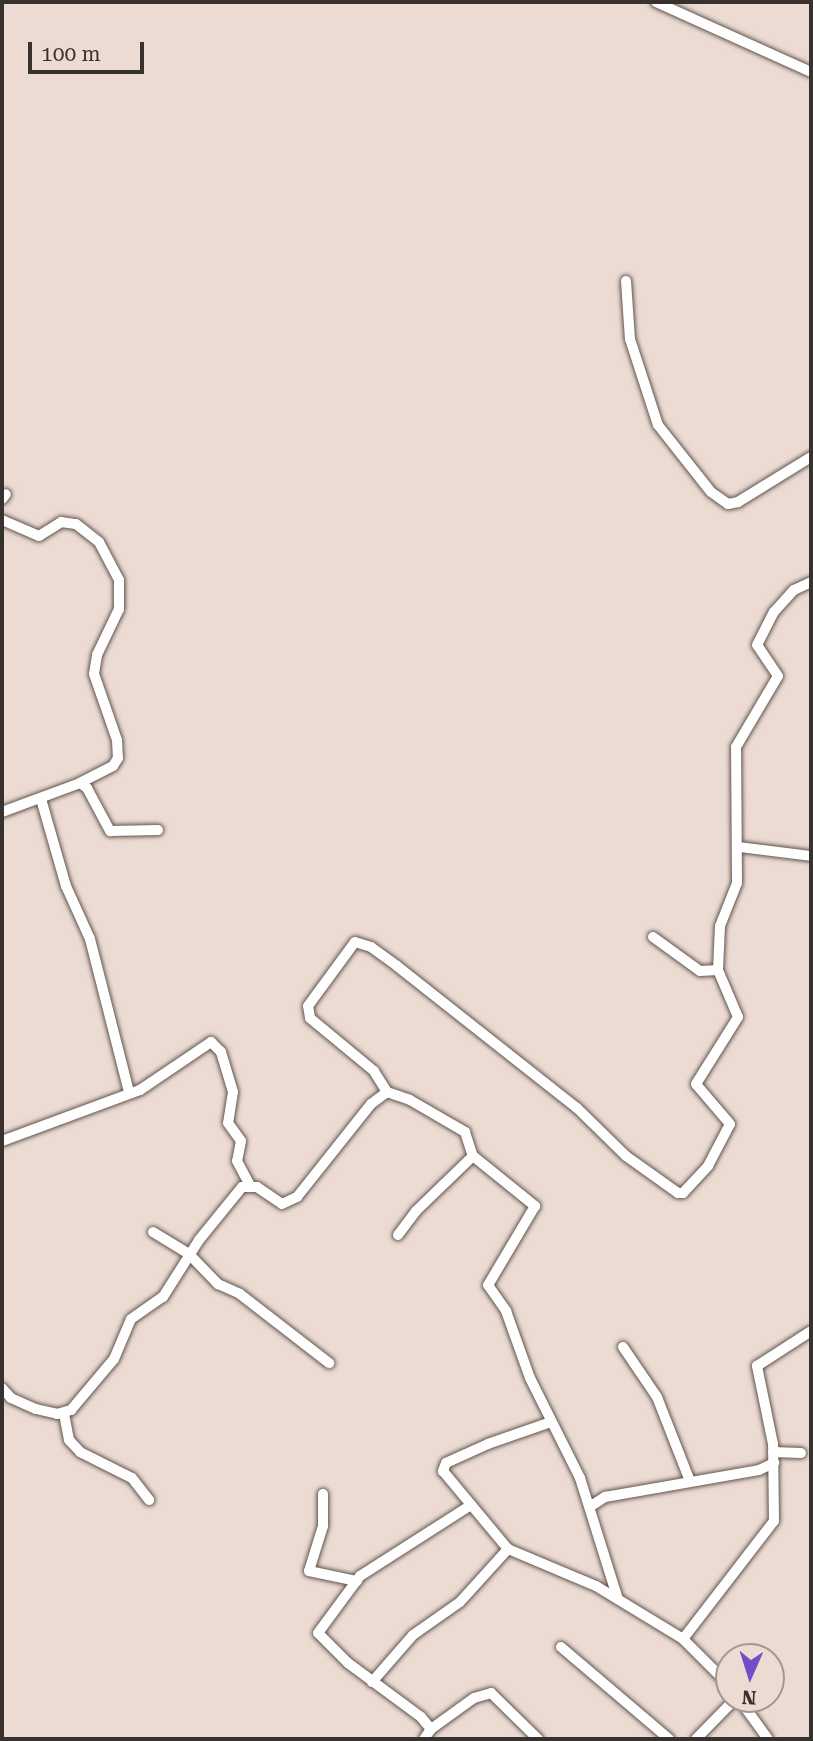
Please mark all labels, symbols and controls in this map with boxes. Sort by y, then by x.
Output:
scale bar [32,28,147,72]
text: 100 m [41,42,101,66]
north arrow [715,1643,785,1713]
text: N [741,1686,757,1709]

